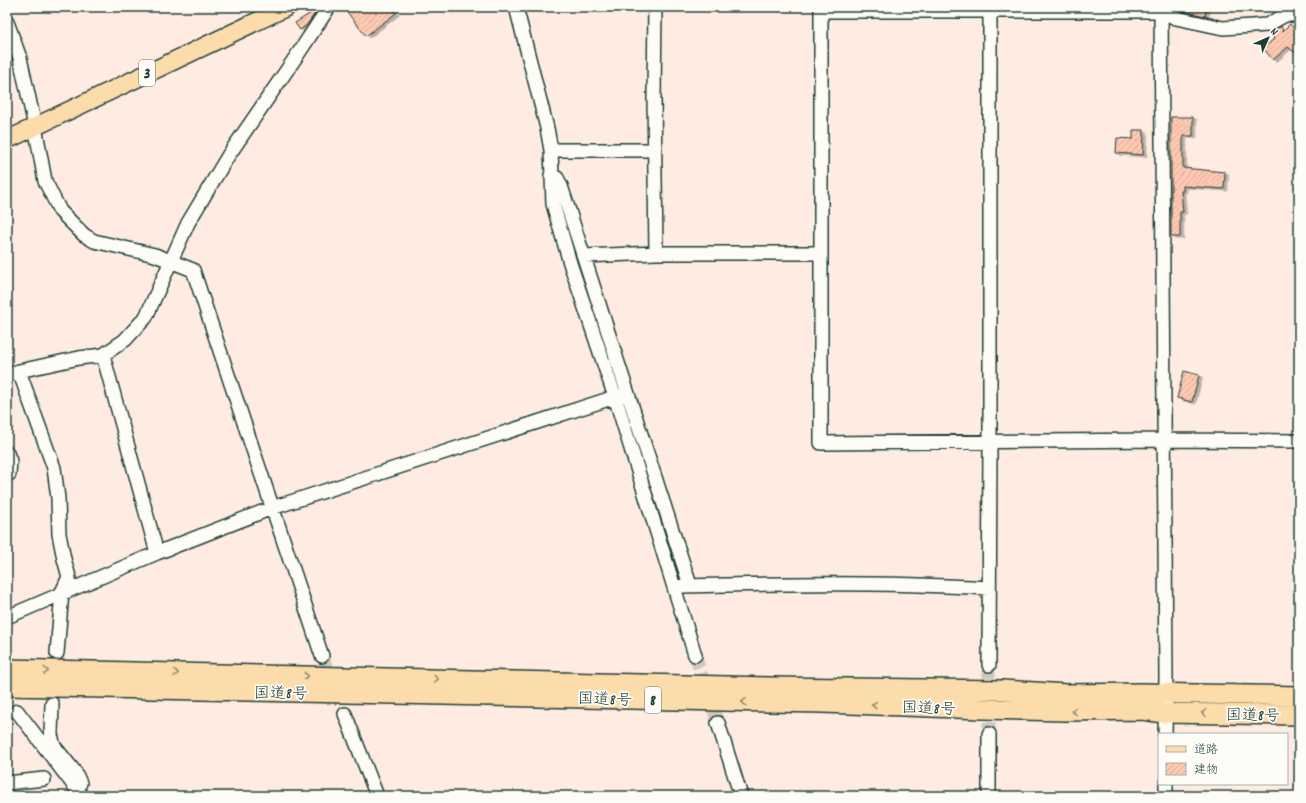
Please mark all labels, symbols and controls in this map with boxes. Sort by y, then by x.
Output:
north arrow [1248,18,1288,58]
text: N [1266,25,1282,40]
road number: 3 [139,60,155,86]
one-way arrow [43,666,49,675]
one-way arrow [173,669,179,677]
one-way arrow [303,671,309,680]
one-way arrow [433,675,439,683]
street label: 国道8号 [254,683,308,706]
road number: 8 [645,687,661,713]
street label: 国道8号 [577,688,633,713]
one-way arrow [741,697,747,706]
street label: 国道8号 [901,697,957,722]
one-way arrow [871,700,877,709]
street label: 国道8号 [1226,705,1280,728]
one-way arrow [1071,707,1077,715]
one-way arrow [1201,709,1207,717]
legend [1158,733,1288,785]
text: 道路 [1194,742,1218,759]
text: 建物 [1194,762,1218,779]

